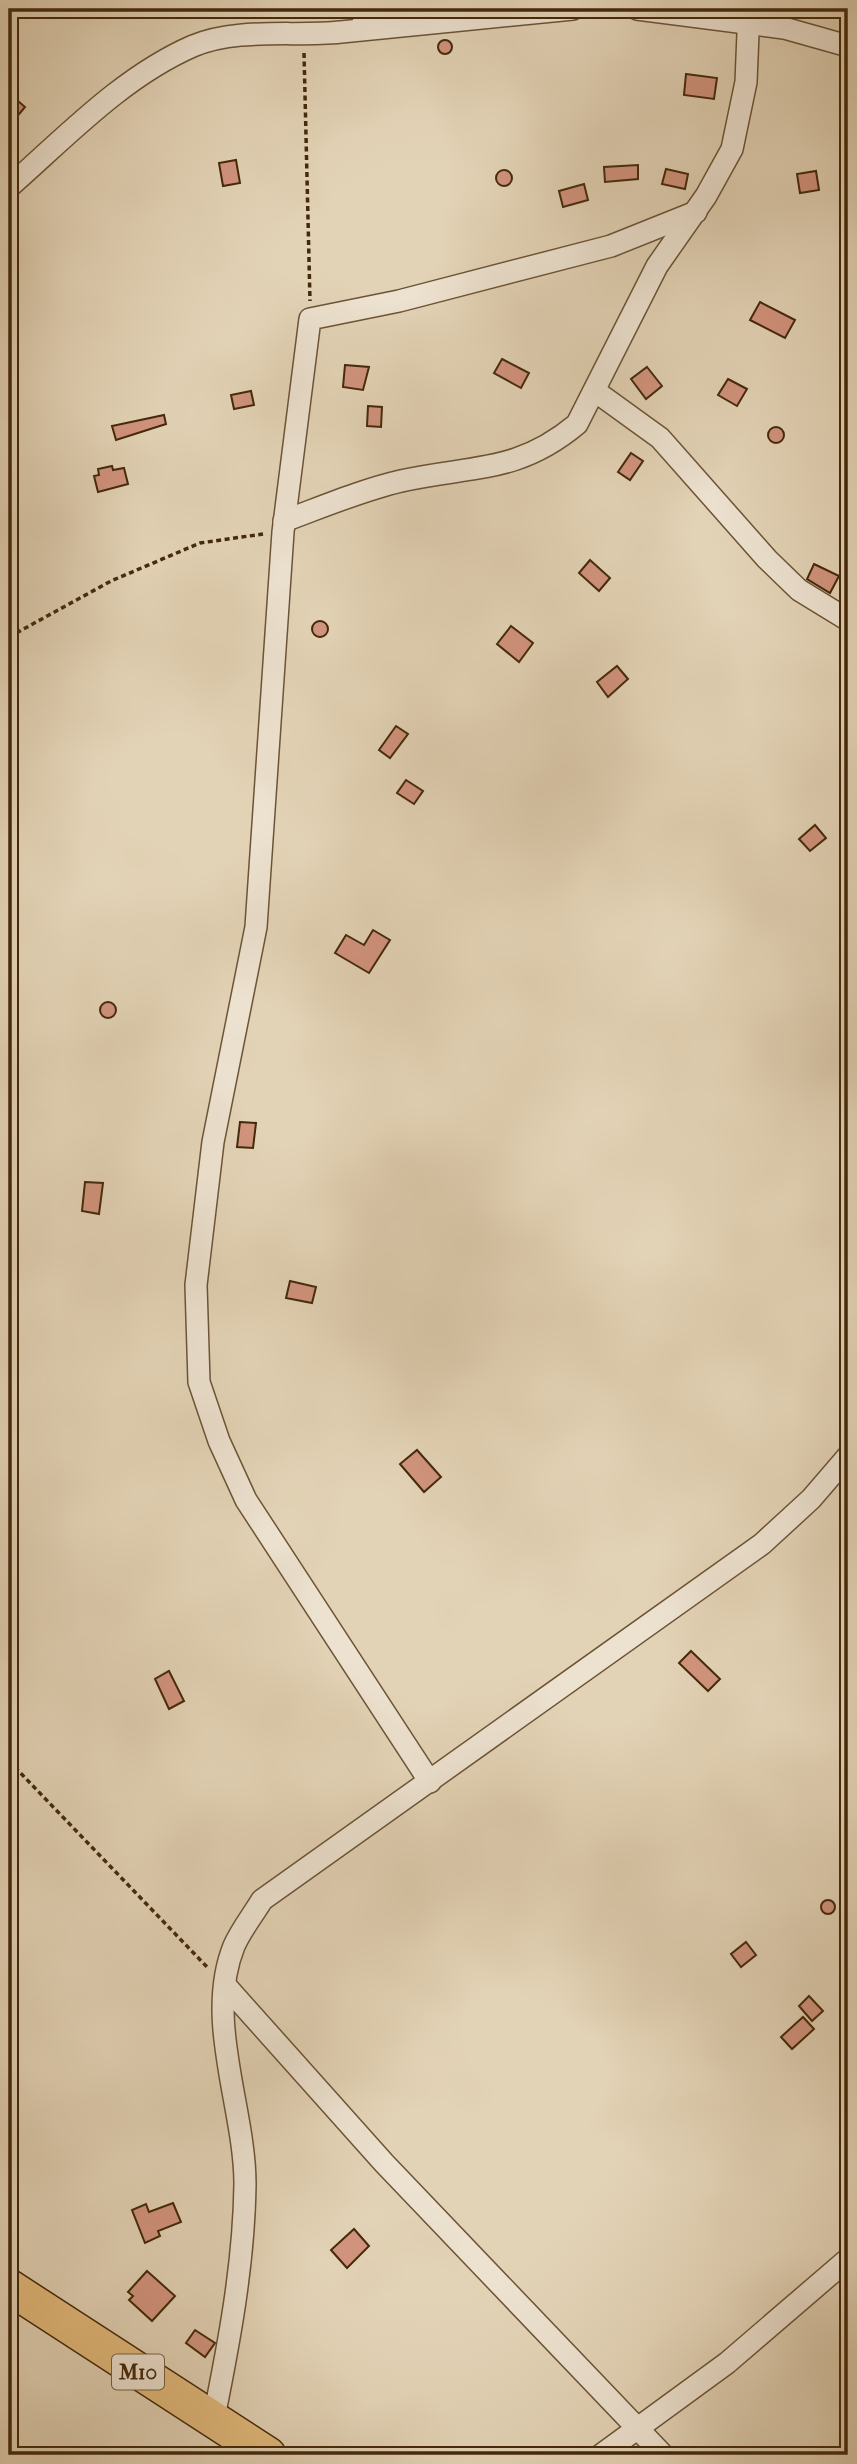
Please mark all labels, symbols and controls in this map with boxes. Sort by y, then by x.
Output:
road number: M10 [112,2354,164,2390]

